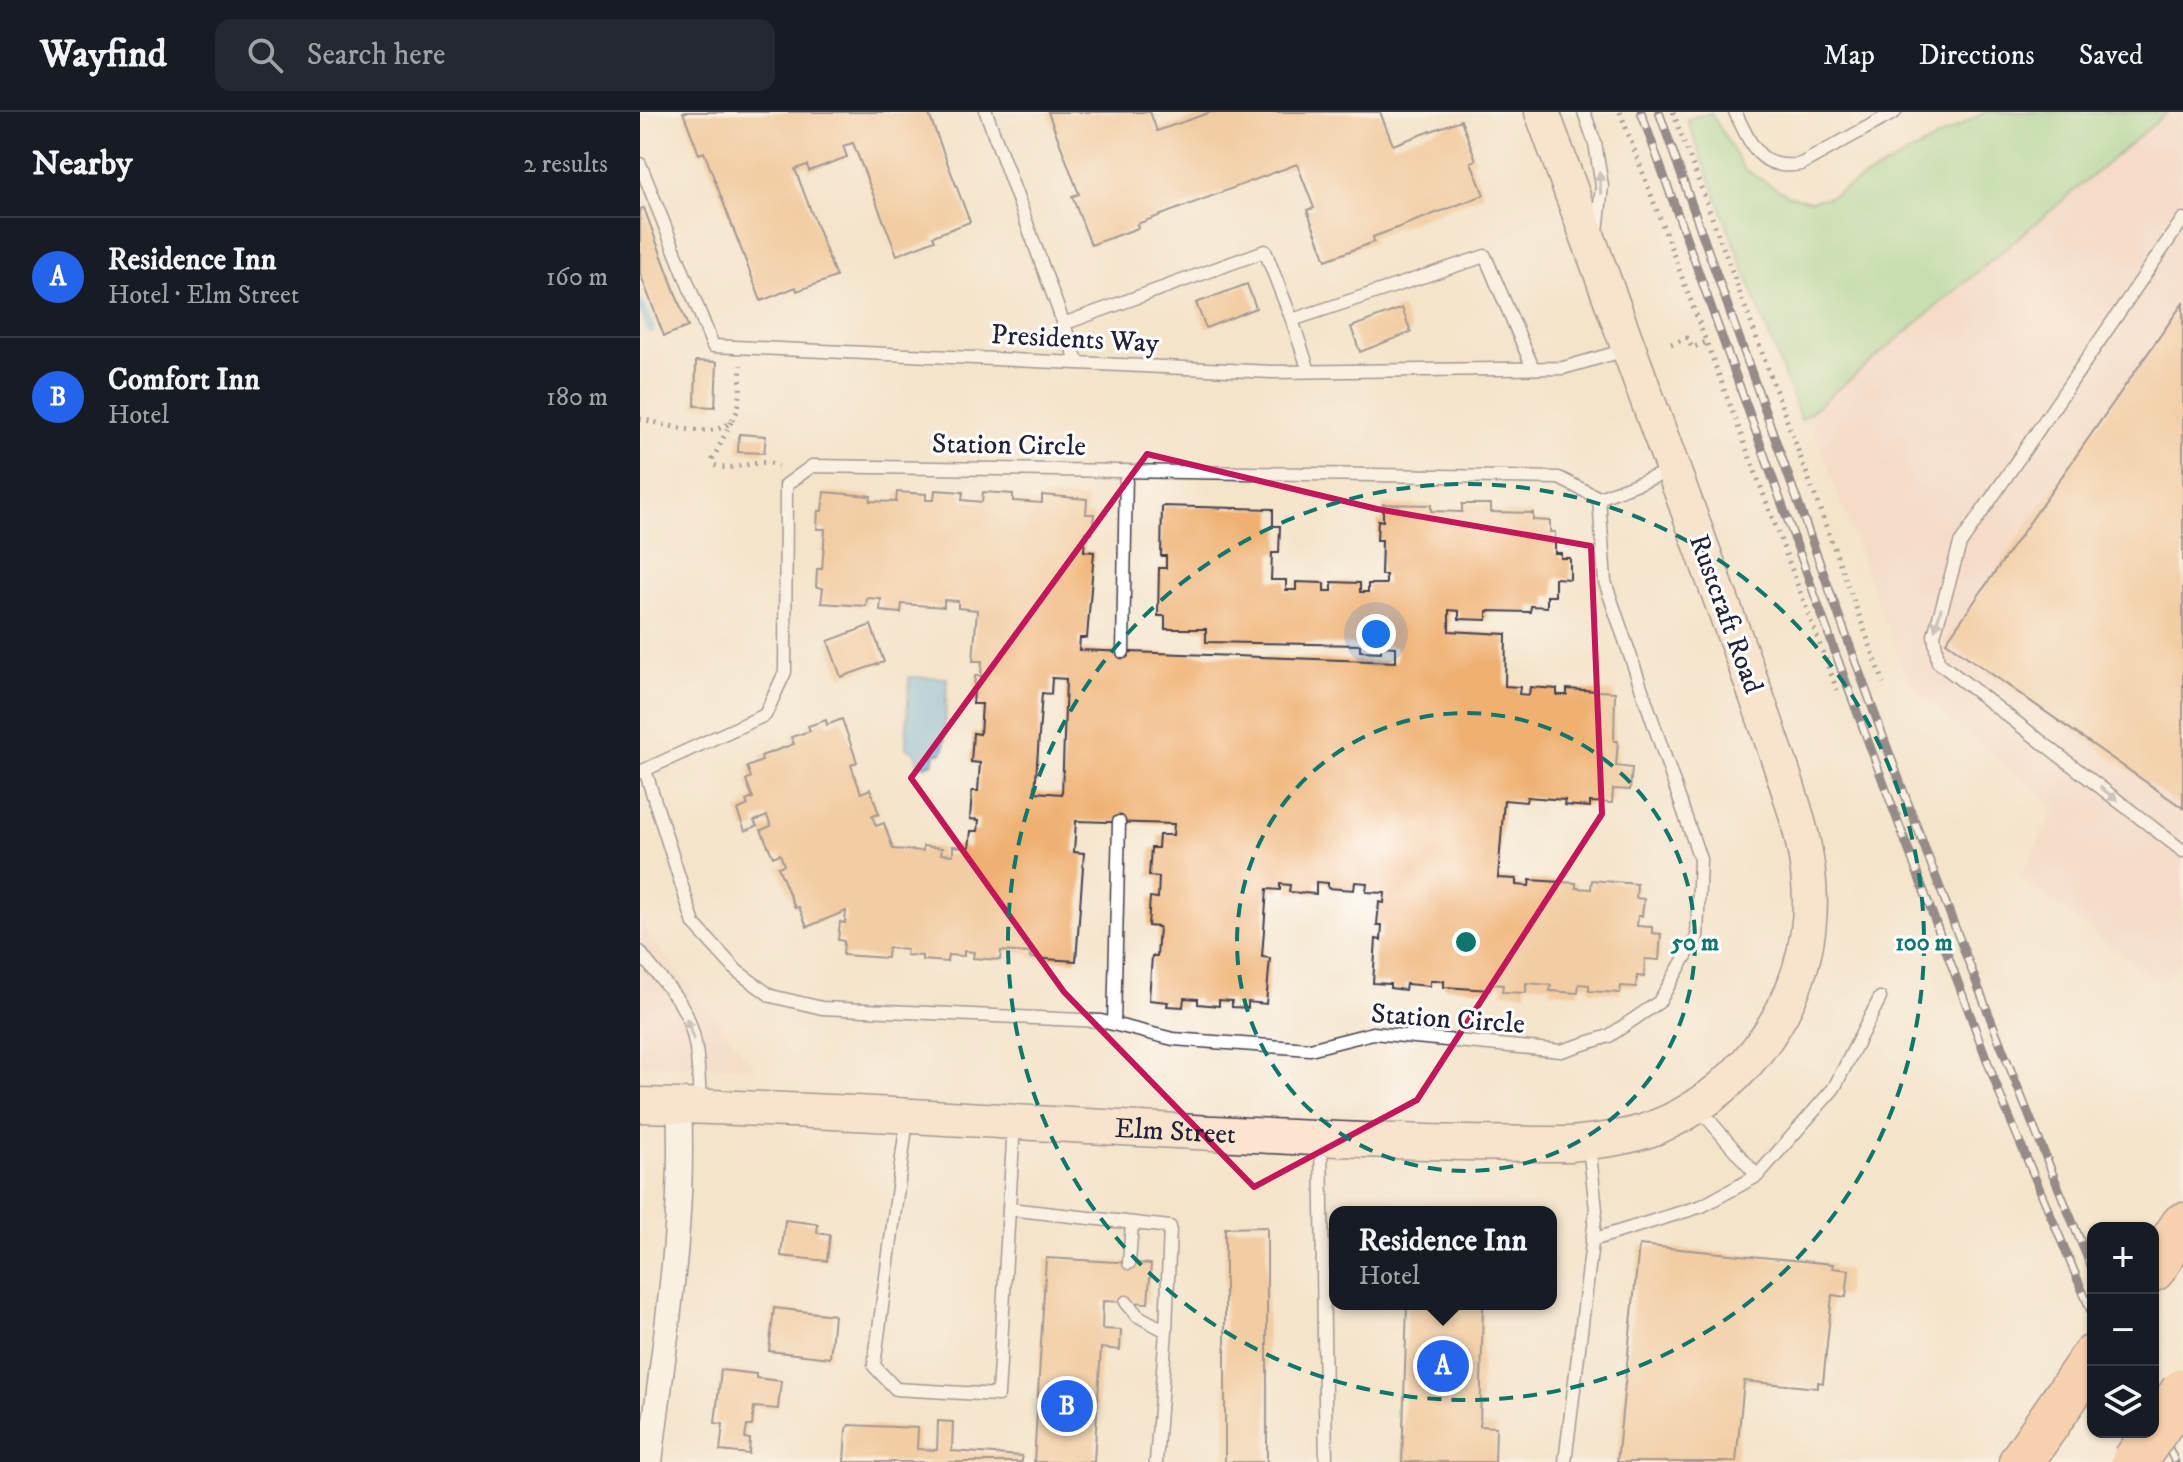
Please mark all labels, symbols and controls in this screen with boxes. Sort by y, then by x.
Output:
search box [215,19,775,91]
text: Wayfind [40,31,167,79]
icon: search [243,33,287,77]
text: Search here [307,37,445,74]
text: Map [1823,38,1875,73]
text: Directions [1919,38,2035,73]
text: Saved [2079,38,2143,73]
text: Nearby [32,143,133,185]
text: 2 results [523,148,608,181]
one-way arrow [1593,170,1606,195]
text: Residence Inn [108,242,276,279]
text: A [50,261,66,294]
text: 160 m [546,261,608,294]
text: Hotel · Elm Street [108,279,299,312]
street label: Presidents Way [990,317,1161,361]
text: Comfort Inn [108,362,260,399]
text: B [50,381,66,414]
text: 180 m [546,381,608,414]
text: Hotel [108,399,169,432]
street label: Station Circle [932,426,1086,464]
street label: Rustcraft Road [1681,530,1771,698]
one-way arrow [1931,608,1944,632]
your location [1356,614,1396,654]
one-way arrow [2099,785,2119,802]
centre of rings [1452,928,1480,956]
text: 50 m [1670,928,1719,958]
text: 100 m [1895,928,1953,958]
street label: Station Circle [1370,996,1526,1042]
one-way arrow [684,1017,696,1041]
street label: Elm Street [1114,1110,1237,1152]
popup [1329,1206,1557,1310]
map controls [2087,1222,2159,1438]
button: + [2087,1222,2159,1294]
text: Residence Inn [1359,1223,1527,1260]
text: Hotel [1359,1260,1420,1293]
button: − [2087,1294,2159,1366]
pin: A [1417,1336,1469,1396]
button: layers [2087,1366,2159,1438]
pin: B [1041,1376,1093,1436]

